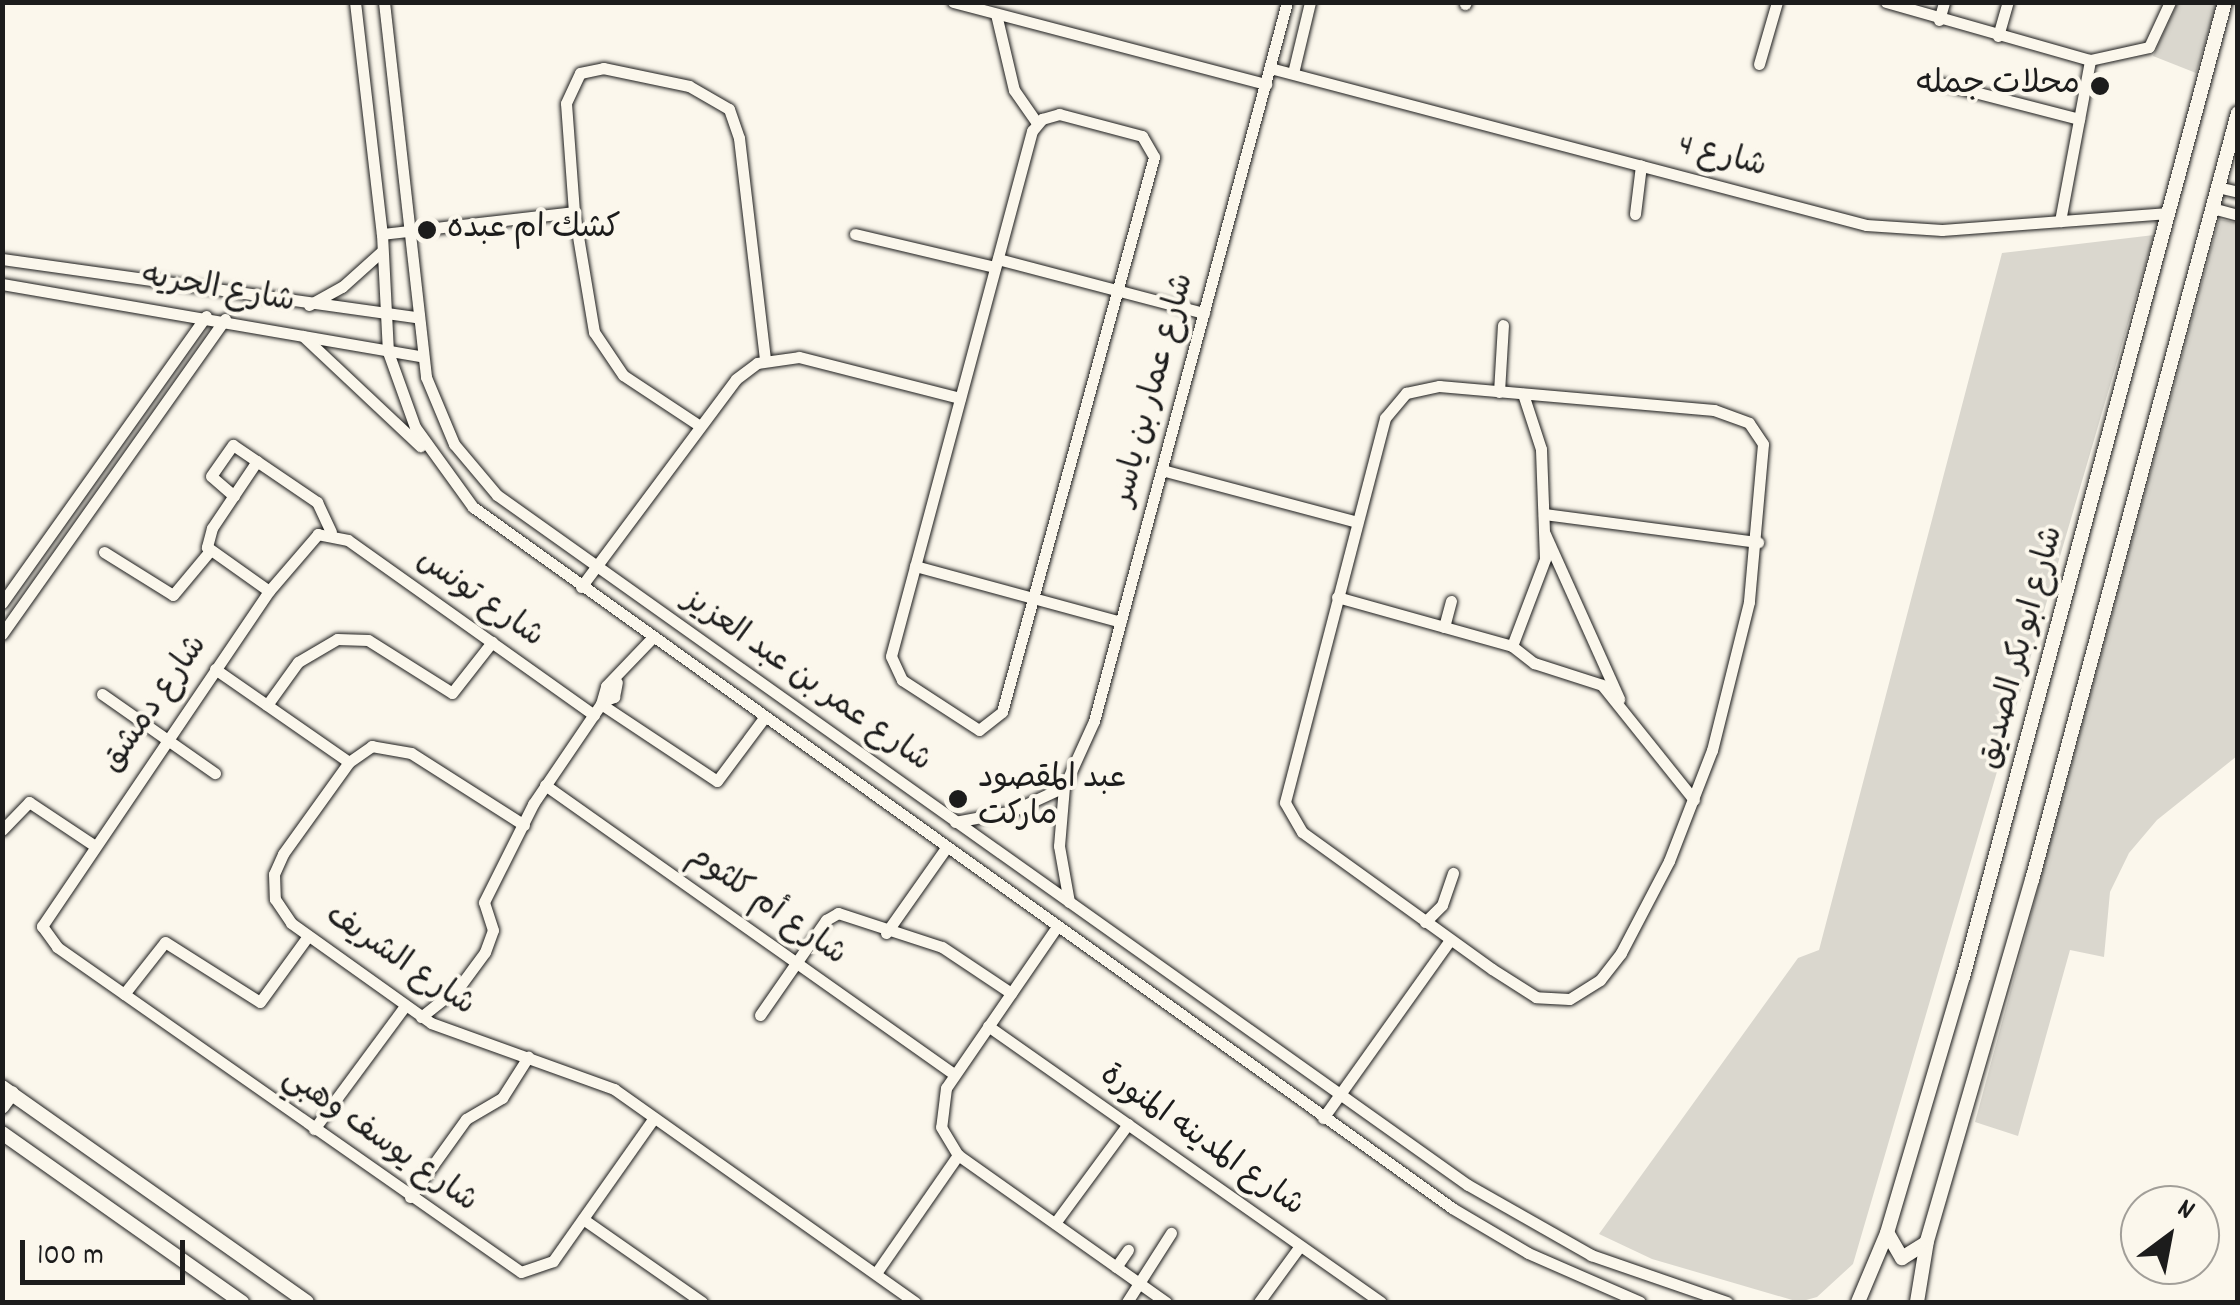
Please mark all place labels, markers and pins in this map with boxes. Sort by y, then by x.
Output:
place label: محلات جمله [1917,67,2080,105]
marker: محلات جمله [2089,75,2111,97]
place label: كشك ام عبده [447,211,621,249]
marker: كشك ام عبده [416,219,438,241]
place label: عبد المقصود ماركت [978,762,1126,837]
marker: عبد المقصود ماركت [947,788,969,810]

